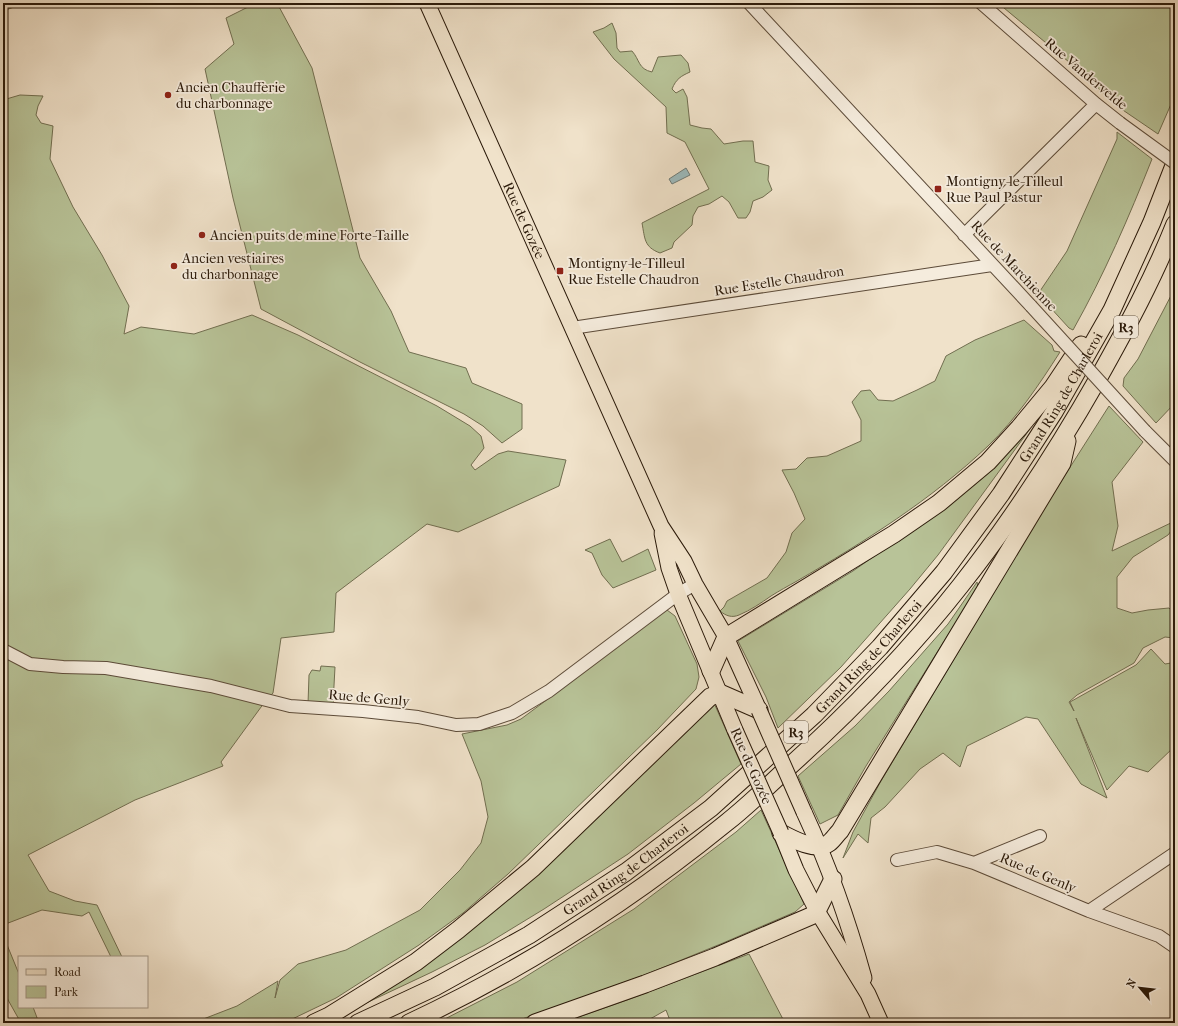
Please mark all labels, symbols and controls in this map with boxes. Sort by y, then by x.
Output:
street label: Rue Vandervelde [1041,34,1131,114]
place label: Ancien Chaufferie du charbonnage [175,79,285,112]
marker: Ancien Chaufferie du charbonnage [163,90,173,100]
place label: Montigny-le-Tilleul Rue Paul Pastur [946,173,1063,206]
street label: Rue de Gozée [500,179,549,261]
marker: Montigny-le-Tilleul Rue Paul Pastur [933,184,943,194]
street label: Rue de Marchienne [967,217,1061,315]
place label: Ancien puits de mine Forte-Taille [209,227,409,244]
marker: Ancien puits de mine Forte-Taille [197,230,207,240]
place label: Ancien vestiaires du charbonnage [181,250,284,283]
place label: Montigny-le-Tilleul Rue Estelle Chaudron [568,255,699,288]
marker: Ancien vestiaires du charbonnage [169,261,179,271]
street label: Rue Estelle Chaudron [713,262,845,300]
marker: Montigny-le-Tilleul Rue Estelle Chaudron [555,266,565,276]
road number: R3 [1114,316,1138,338]
street label: Grand Ring de Charleroi [1015,329,1106,466]
street label: Grand Ring de Charleroi [812,596,925,717]
street label: Rue de Genly [328,686,411,710]
road number: R3 [784,721,808,743]
street label: Rue de Gozée [726,725,776,807]
street label: Grand Ring de Charleroi [560,820,691,919]
street label: Rue de Genly [997,849,1079,897]
legend [18,956,148,1008]
text: Road [54,965,81,979]
north arrow [1120,968,1160,1008]
text: N [1124,976,1140,990]
text: Park [54,985,79,999]

